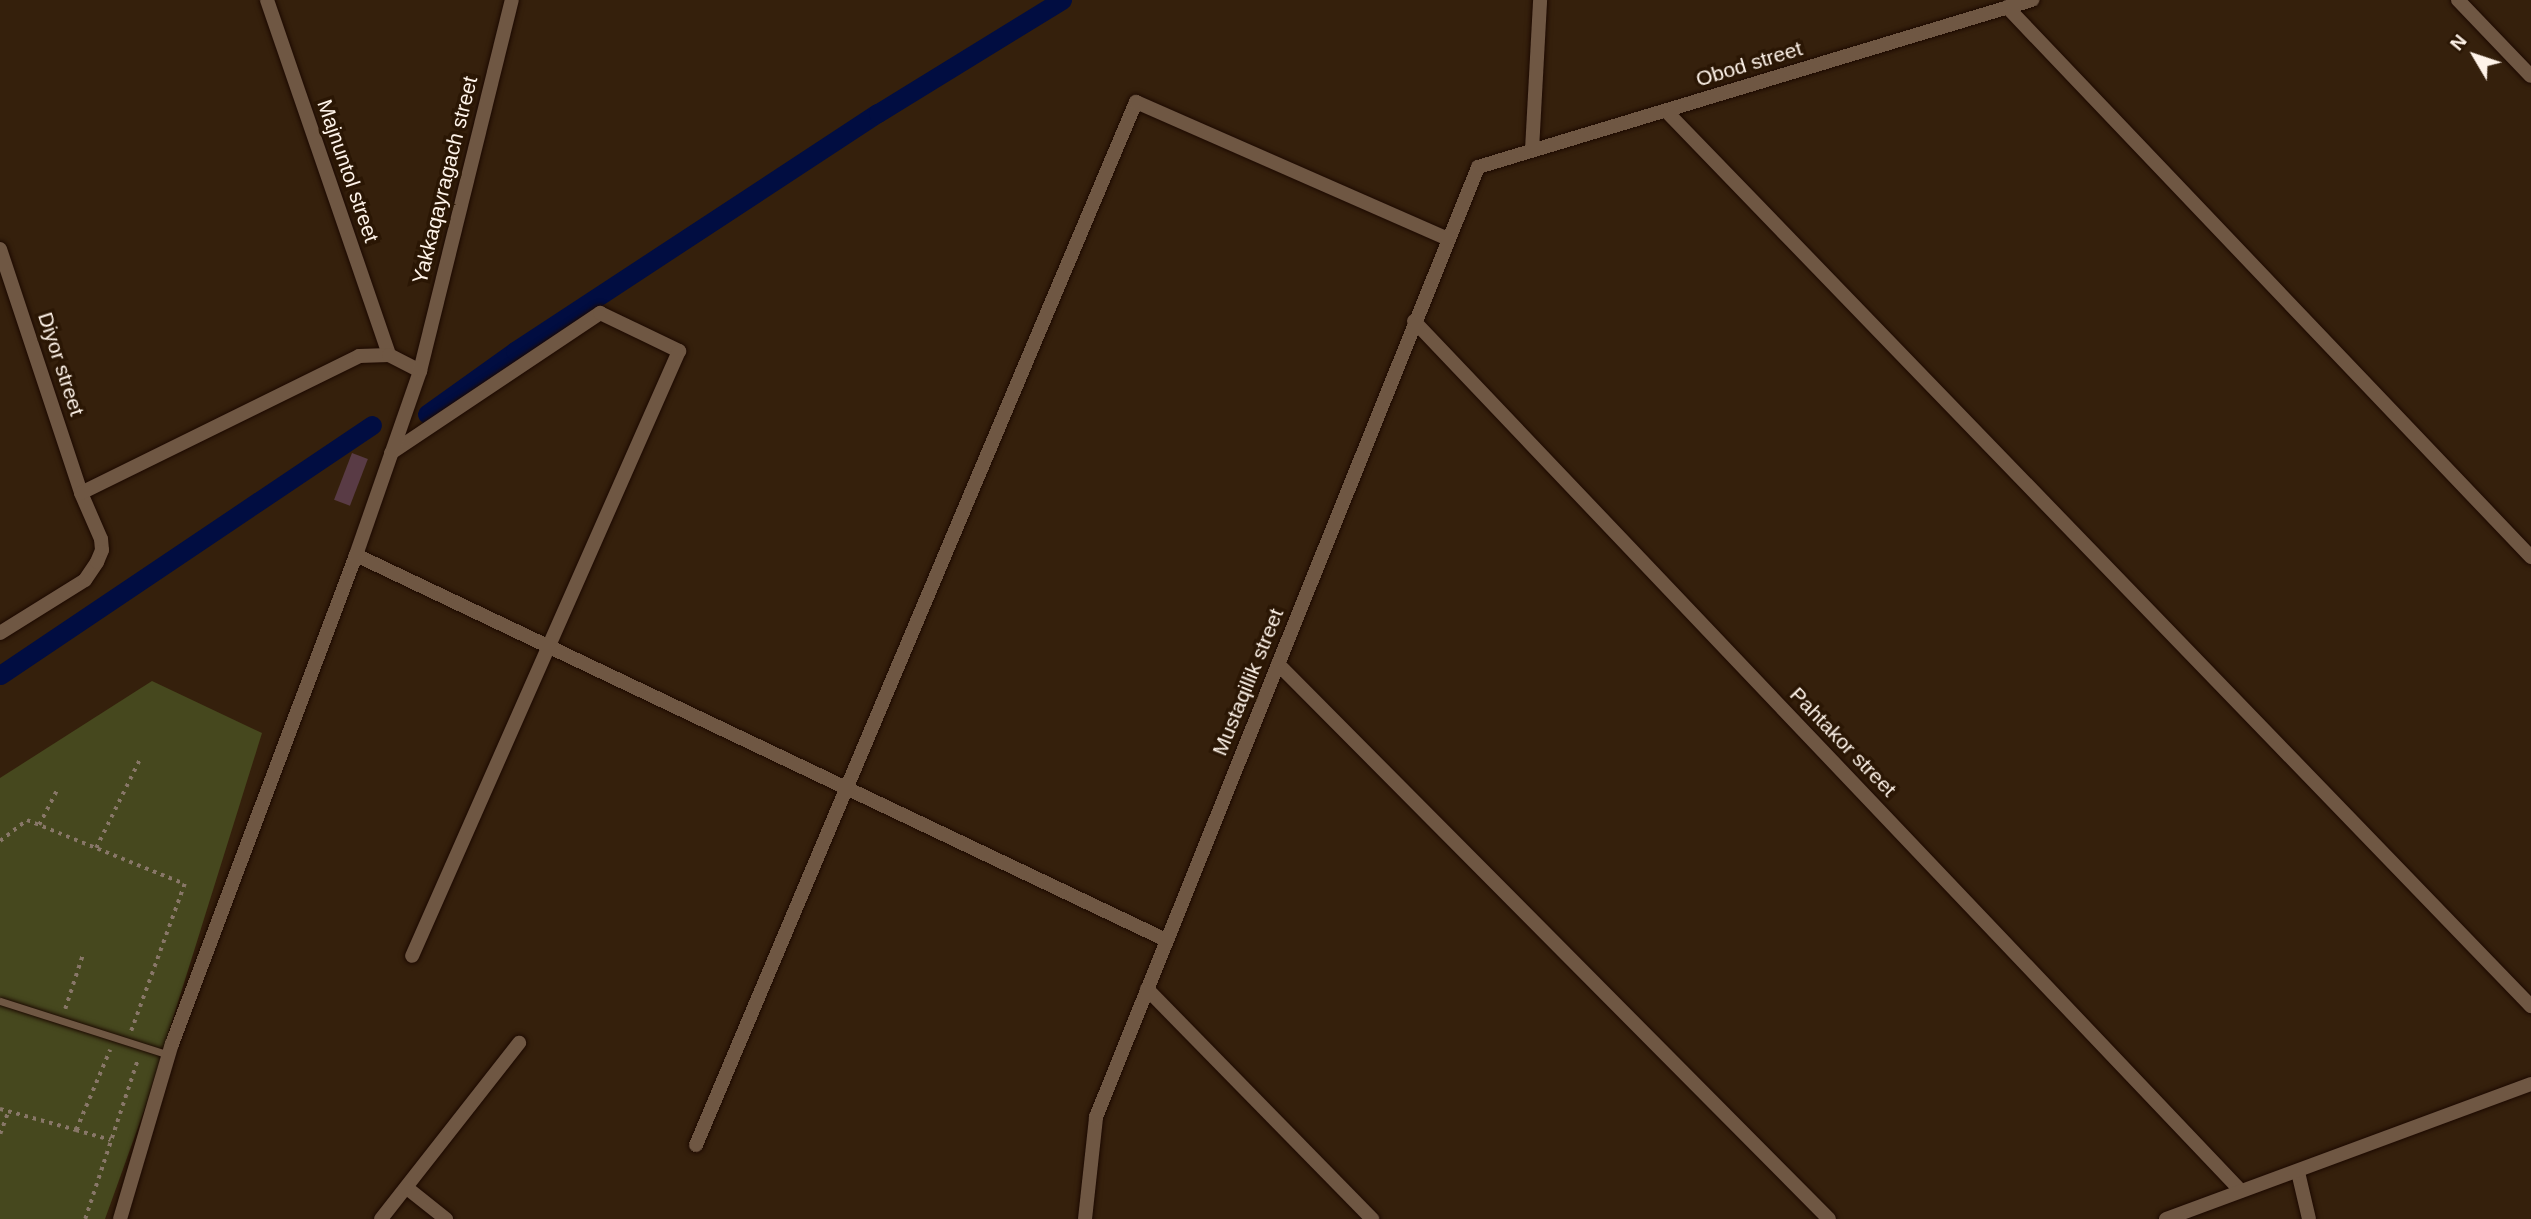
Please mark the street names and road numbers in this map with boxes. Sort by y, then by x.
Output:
street label: Obod street [1693,36,1805,92]
street label: Yakkaqayragach street [407,74,483,286]
street label: Majnuntol street [312,96,384,246]
street label: Diyor street [32,309,90,419]
street label: Mustaqillik street [1207,605,1289,759]
street label: Pahtakor street [1784,682,1902,802]

